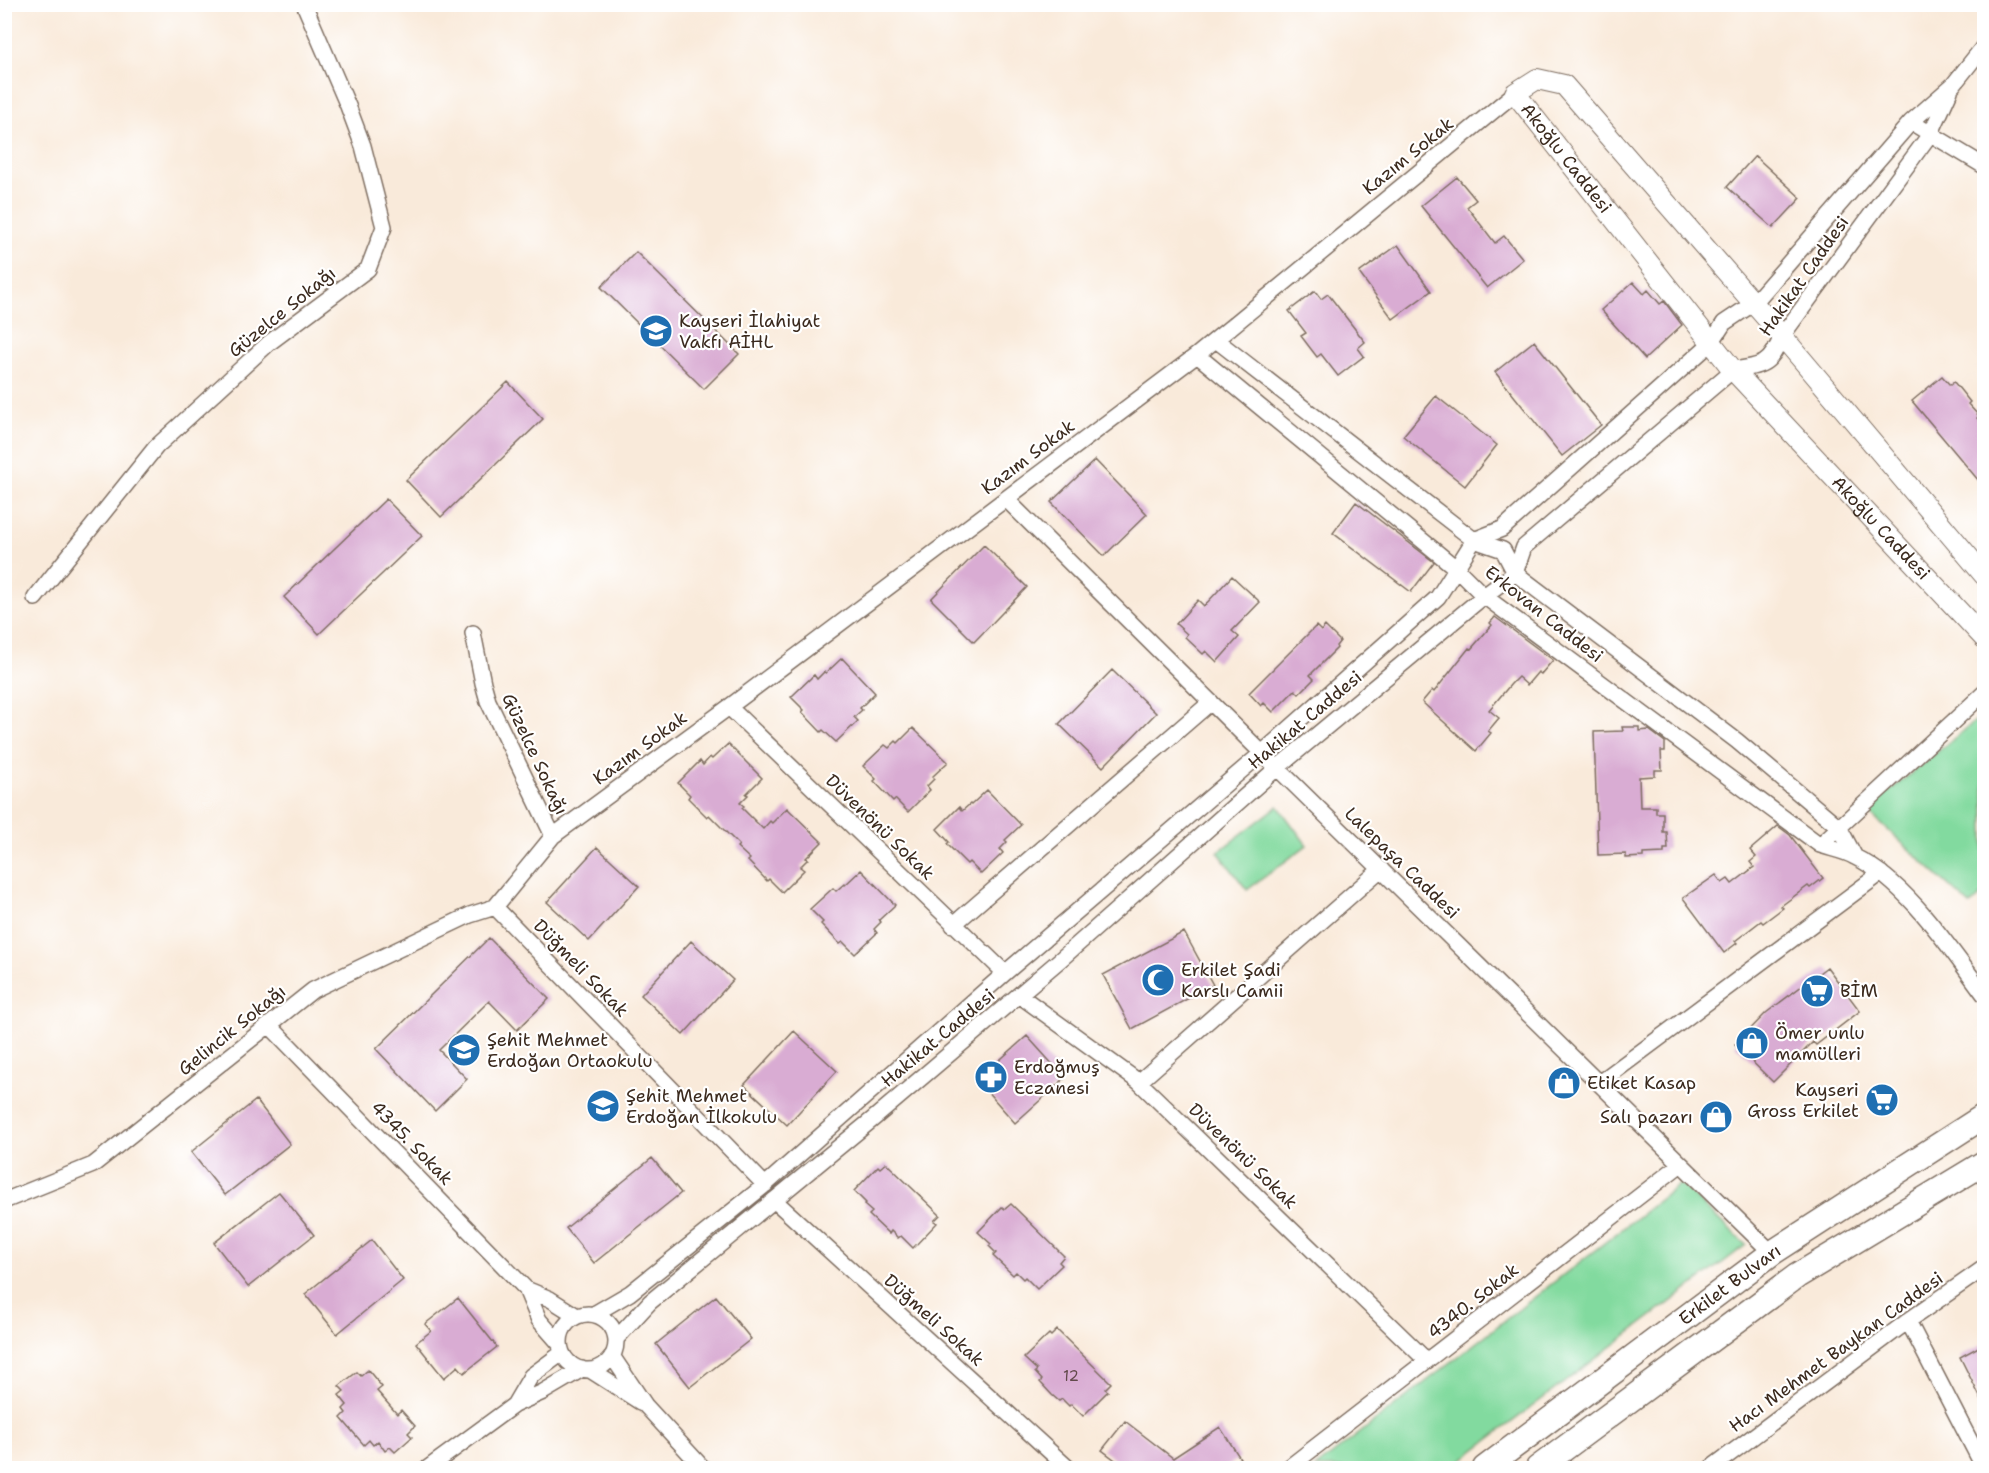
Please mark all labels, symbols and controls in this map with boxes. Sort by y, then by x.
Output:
street label: Akoğlu Caddesi [1515,98,1617,218]
street label: Kazım Sokak [1357,112,1459,200]
street label: Hakikat Caddesi [1754,211,1854,341]
street label: Güzelce Sokağı [223,261,341,363]
place label: Kayseri İlahiyat Vakfı AİHL [679,309,820,354]
school or university icon: Kayseri İlahiyat Vakfı AİHL [638,313,674,349]
street label: Kazım Sokak [976,414,1080,500]
street label: Akoğlu Caddesi [1826,471,1935,585]
street label: Erkovan Caddesi [1480,560,1608,668]
street label: Hakikat Caddesi [1243,665,1367,775]
street label: Güzelce Sokağı [496,689,574,819]
street label: Kazım Sokak [588,706,692,790]
street label: Düvenönü Sokak [820,769,940,885]
street label: Lalepaşa Caddesi [1339,802,1465,924]
street label: Düğmeli Sokak [528,914,634,1022]
place label: Erkilet Şadi Karslı Camii [1181,958,1284,1003]
mosque icon: Erkilet Şadi Karslı Camii [1140,962,1176,998]
supermarket icon: BİM [1799,973,1835,1009]
street label: Gelincik Sokağı [173,979,291,1081]
place label: BİM [1840,979,1878,1003]
street label: Hakikat Caddesi [876,983,1000,1093]
place label: Ömer unlu mamülleri [1775,1021,1865,1066]
shop icon: Ömer unlu mamülleri [1734,1025,1770,1061]
place label: Şehit Mehmet Erdoğan Ortaokulu [487,1028,653,1073]
school or university icon: Şehit Mehmet Erdoğan Ortaokulu [446,1032,482,1068]
place label: Erdoğmuş Eczanesi [1014,1055,1100,1100]
pharmacy icon: Erdoğmuş Eczanesi [973,1059,1009,1095]
shop icon: Etiket Kasap [1546,1065,1582,1101]
place label: Etiket Kasap [1587,1071,1696,1095]
place label: Kayseri Gross Erkilet [1747,1078,1859,1123]
supermarket icon: Kayseri Gross Erkilet [1864,1082,1900,1118]
place label: Şehit Mehmet Erdoğan İlkokulu [626,1084,777,1129]
school or university icon: Şehit Mehmet Erdoğan İlkokulu [585,1088,621,1124]
street label: 4345. Sokak [366,1096,458,1190]
street label: Düvenönü Sokak [1183,1098,1303,1214]
shop icon: Salı pazarı [1698,1099,1734,1135]
place label: Salı pazarı [1600,1105,1693,1129]
street label: Erkilet Bulvarı [1674,1238,1786,1331]
street label: 4340. Sokak [1422,1258,1524,1344]
street label: Hacı Mehmet Baykan Caddesi [1724,1266,1948,1438]
street label: Düğmeli Sokak [879,1269,989,1371]
house number: 12 [1063,1366,1079,1386]

